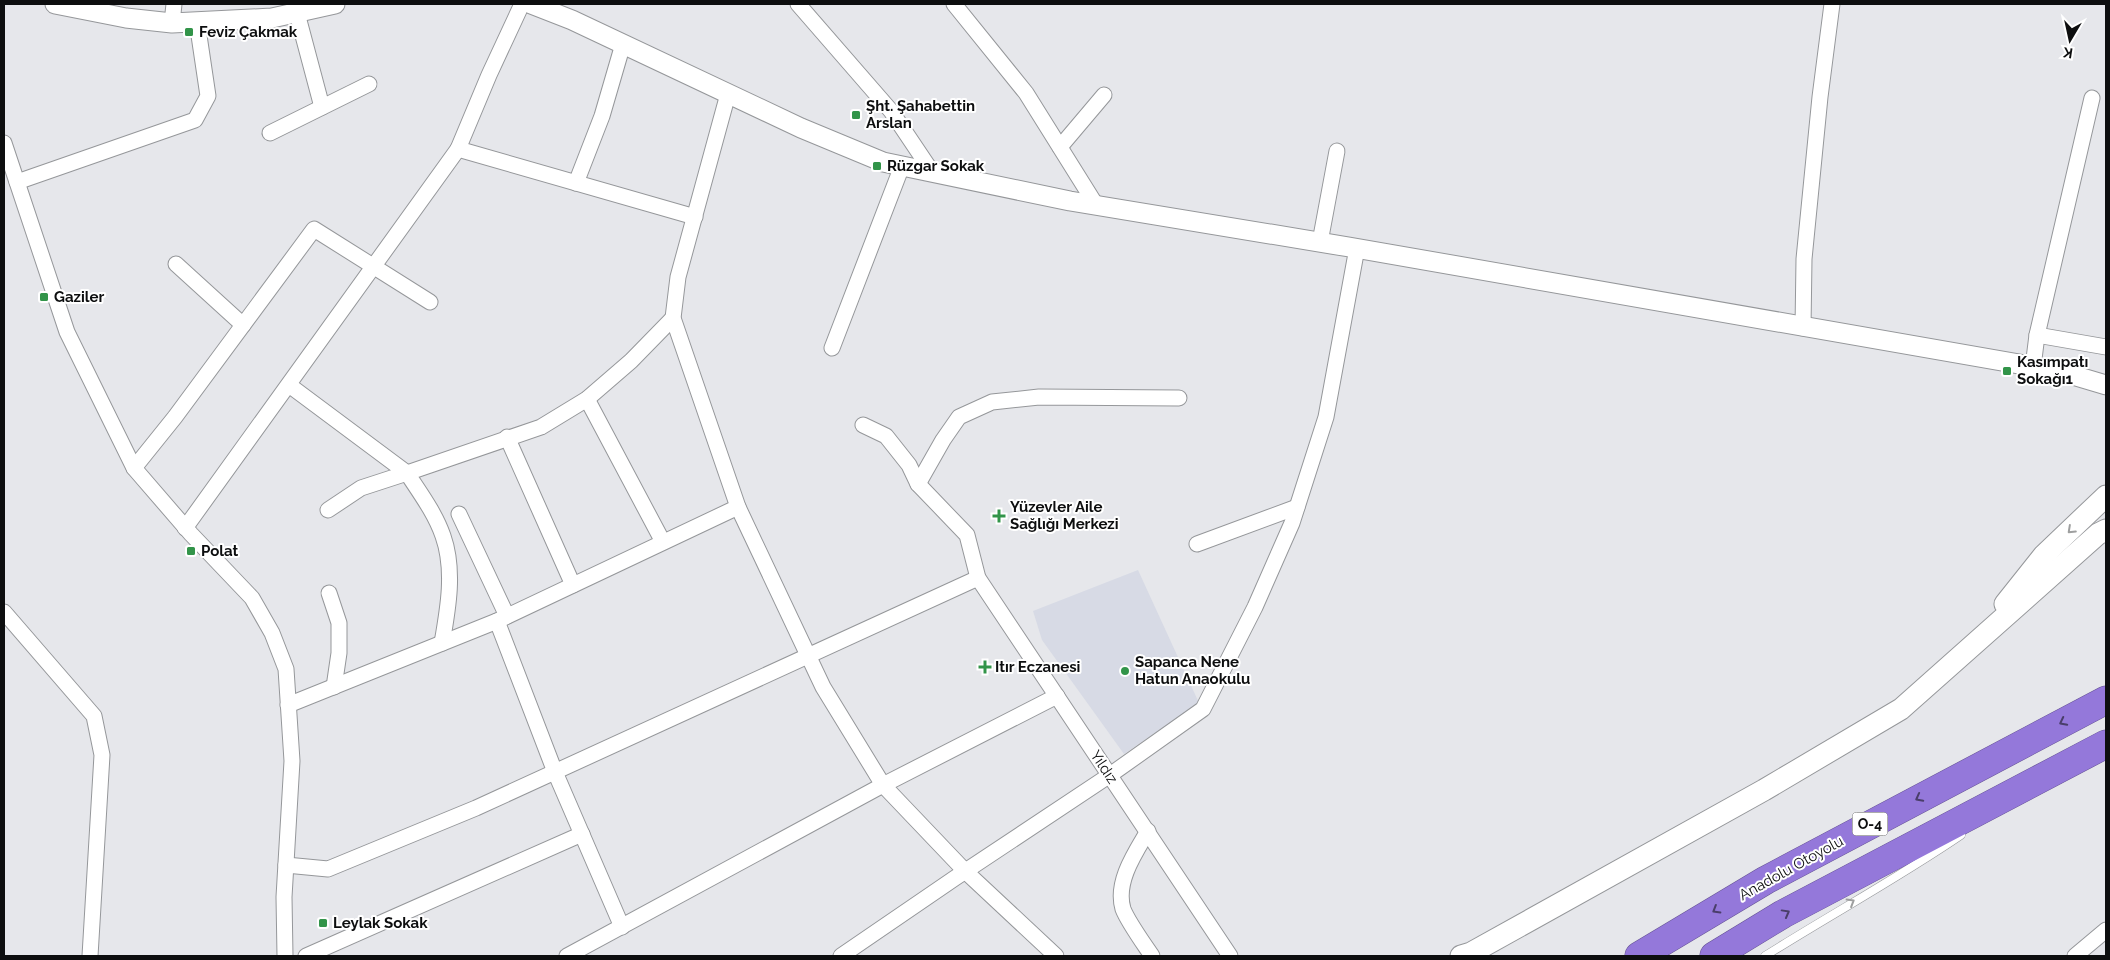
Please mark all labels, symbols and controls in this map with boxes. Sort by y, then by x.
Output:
north arrow [2045,15,2095,65]
place label: Feviz Çakmak [199,23,298,41]
marker: Feviz Çakmak [183,26,195,38]
text: K [2061,44,2074,61]
place label: Şht. Şahabettin Arslan [866,97,975,132]
marker: Şht. Şahabettin Arslan [850,109,862,121]
place label: Rüzgar Sokak [887,157,985,175]
marker: Rüzgar Sokak [871,160,883,172]
place label: Gaziler [54,288,104,306]
marker: Gaziler [38,291,50,303]
place label: Kasımpatı Sokağı1 [2017,353,2088,388]
marker: Kasımpatı Sokağı1 [2001,365,2013,377]
place label: Yüzevler Aile Sağlığı Merkezi [1010,498,1119,533]
marker: Yüzevler Aile Sağlığı Merkezi [992,509,1006,523]
one-way arrow [2068,524,2077,533]
place label: Polat [201,542,239,560]
marker: Polat [185,545,197,557]
place label: Sapanca Nene Hatun Anaokulu [1135,653,1250,688]
place label: Itır Eczanesi [995,658,1080,676]
marker: Itır Eczanesi [979,661,991,673]
marker: Sapanca Nene Hatun Anaokulu [1119,665,1131,677]
one-way arrow [2059,716,2068,726]
street label: Yıldız [1086,747,1122,787]
one-way arrow [1916,792,1925,802]
road number: O-4 [1852,812,1888,836]
street label: Anadolu Otoyolu [1736,832,1846,904]
one-way arrow [1846,899,1855,909]
one-way arrow [1712,904,1721,914]
one-way arrow [1780,909,1789,919]
place label: Leylak Sokak [333,914,428,932]
marker: Leylak Sokak [317,917,329,929]

